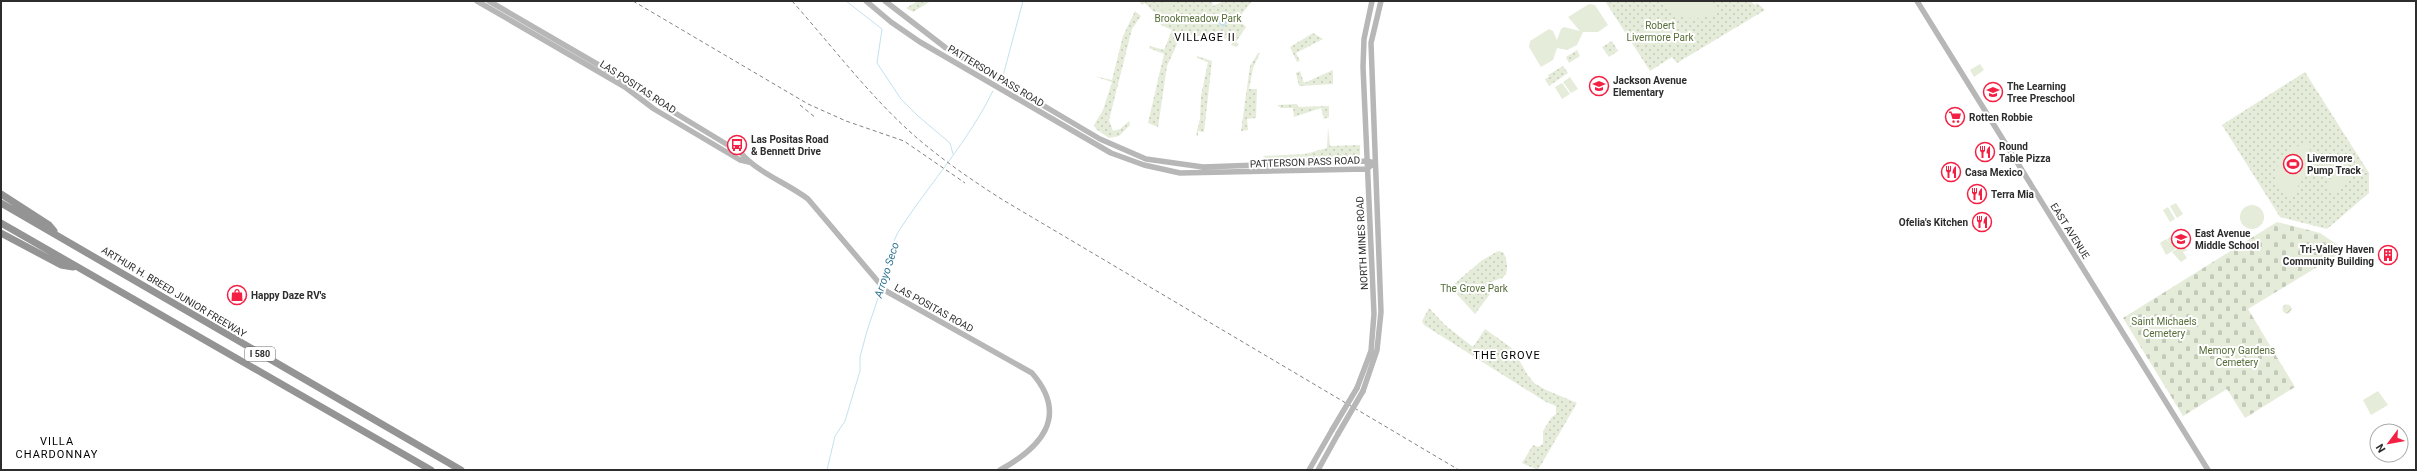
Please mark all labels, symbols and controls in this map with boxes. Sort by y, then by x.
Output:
park label: Brookmeadow Park [1155,13,1242,24]
park label: Robert Livermore Park [1627,20,1694,43]
district label: VILLAGE II [1174,31,1236,44]
street label: PATTERSON PASS ROAD [946,43,1046,109]
street label: LAS POSITAS ROAD [598,58,678,116]
school or university icon: Jackson Avenue Elementary [1588,75,1610,97]
place label: Jackson Avenue Elementary [1613,75,1687,98]
school or university icon: The Learning Tree Preschool [1982,81,2004,103]
place label: The Learning Tree Preschool [2007,81,2075,104]
supermarket icon: Rotten Robbie [1944,106,1966,128]
place label: Rotten Robbie [1969,112,2033,123]
bus stop icon: Las Positas Road & Bennett Drive [726,134,748,156]
place label: Las Positas Road & Bennett Drive [751,134,829,157]
restaurant icon: Round Table Pizza [1974,141,1996,163]
place label: Round Table Pizza [1999,141,2051,164]
sports icon: Livermore Pump Track [2282,153,2304,175]
place label: Livermore Pump Track [2307,153,2361,176]
street label: PATTERSON PASS ROAD [1250,155,1360,169]
restaurant icon: Casa Mexico [1940,161,1962,183]
place label: Casa Mexico [1965,167,2023,178]
restaurant icon: Terra Mia [1966,183,1988,205]
place label: Terra Mia [1991,189,2035,200]
street label: NORTH MINES ROAD [1354,196,1370,290]
street label: EAST AVENUE [2048,201,2092,261]
restaurant icon: Ofelia's Kitchen [1971,211,1993,233]
place label: Ofelia's Kitchen [1899,217,1968,228]
school or university icon: East Avenue Middle School [2170,228,2192,250]
place label: East Avenue Middle School [2195,228,2259,251]
water label: Arroyo Seco [872,241,902,300]
street label: ARTHUR H. BREED JUNIOR FREEWAY [100,244,248,340]
place label: Tri-Valley Haven Community Building [2283,244,2374,267]
building icon: Tri-Valley Haven Community Building [2377,244,2399,266]
street label: LAS POSITAS ROAD [893,282,975,334]
park label: The Grove Park [1440,283,1509,294]
shop icon: Happy Daze RV's [226,284,248,306]
place label: Happy Daze RV's [251,290,326,301]
park label: Saint Michaels Cemetery [2131,316,2197,339]
park label: Memory Gardens Cemetery [2199,345,2275,368]
road number: I 580 [245,347,275,361]
district label: THE GROVE [1473,349,1541,362]
north arrow [2369,423,2409,463]
district label: VILLA CHARDONNAY [16,435,98,461]
text: N [2373,441,2389,455]

